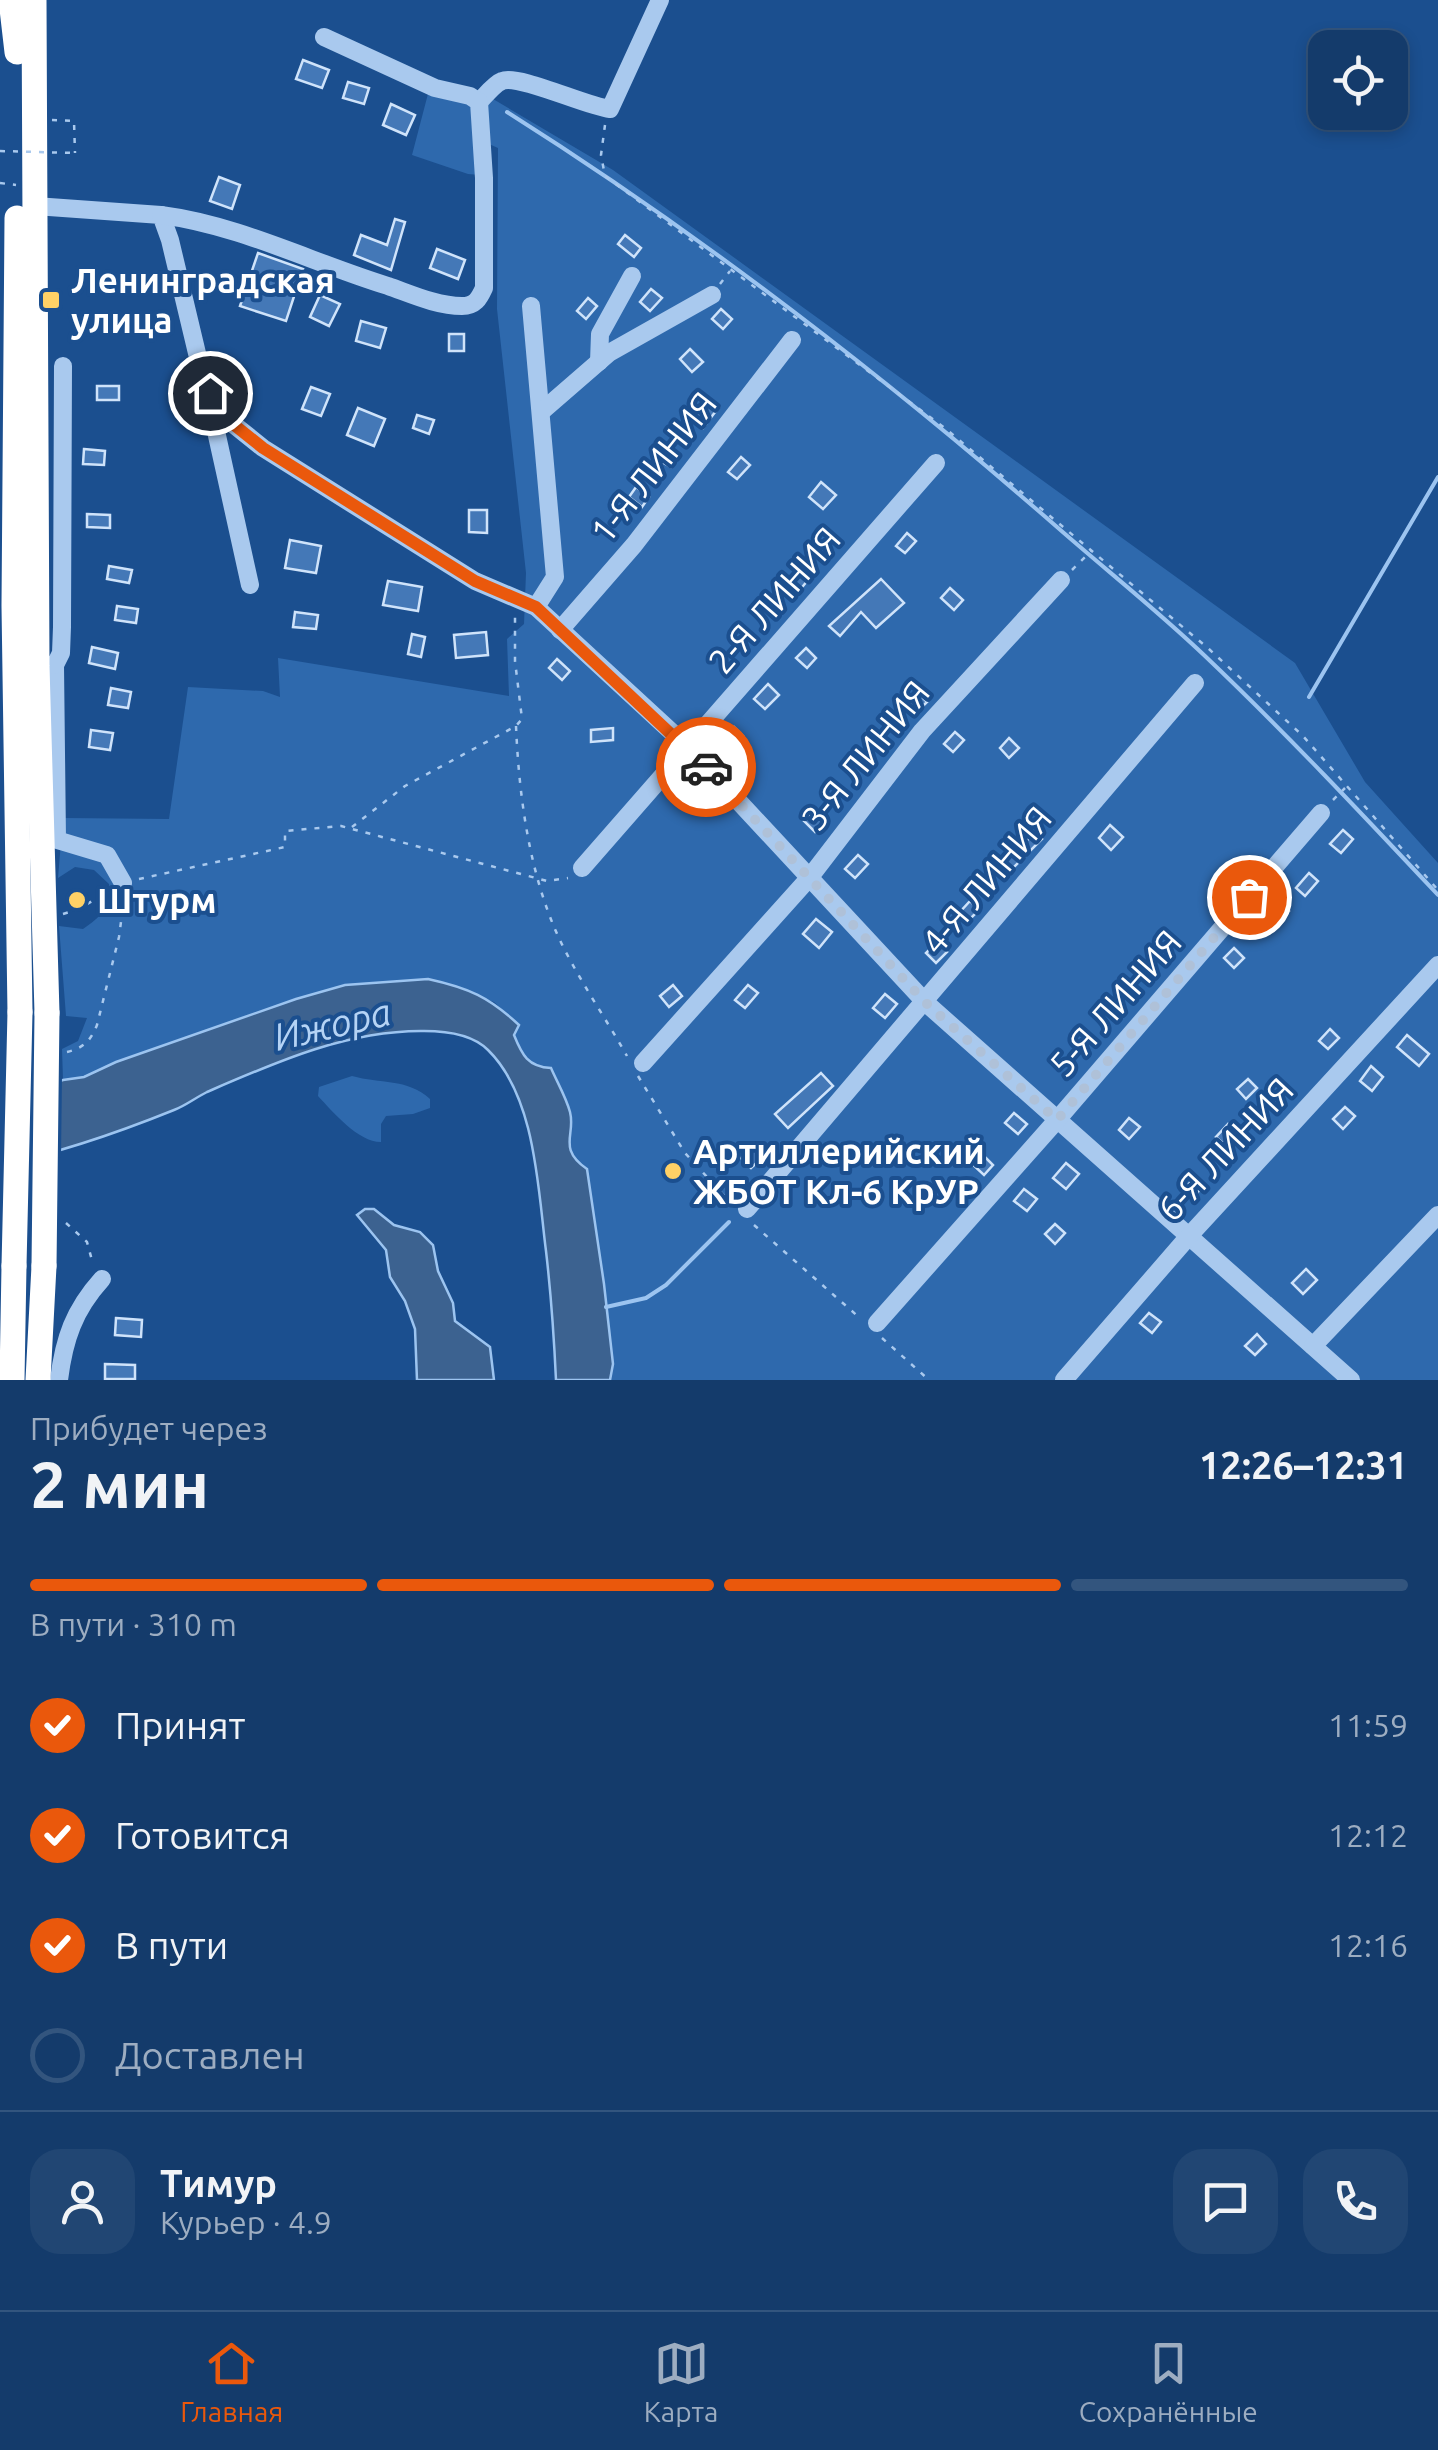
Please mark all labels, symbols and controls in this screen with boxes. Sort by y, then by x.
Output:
map controls [1308,30,1408,130]
button: locate [1308,30,1408,130]
place label: Ленинградская улица [71,260,335,340]
marker: Ленинградская улица [40,289,62,311]
pin [168,351,253,436]
icon: home [183,366,238,421]
street label: 1-Я ЛИНИЯ [582,384,724,550]
street label: 2-Я ЛИНИЯ [700,519,848,681]
street label: 3-Я ЛИНИЯ [793,672,937,838]
courier [656,717,756,817]
icon: car [679,740,734,795]
street label: 4-Я ЛИНИЯ [913,798,1059,962]
pin [1207,855,1292,940]
icon: bag [1222,870,1277,925]
place label: Штурм [97,880,217,920]
marker: Штурм [66,889,88,911]
street label: 5-Я ЛИНИЯ [1041,922,1189,1084]
water label: Ижора [269,990,395,1058]
street label: 6-Я ЛИНИЯ [1149,1070,1301,1228]
place label: Артиллерийский ЖБОТ Кл-6 КрУР [693,1131,985,1211]
marker: Артиллерийский ЖБОТ Кл-6 КрУР [662,1160,684,1182]
text: Прибудет через [30,1410,268,1446]
text: 12:26–12:31 [1199,1444,1408,1486]
text: 2 мин [30,1447,209,1520]
text: В пути · 310 m [30,1606,237,1642]
icon: check [30,1698,85,1753]
text: Принят [115,1704,245,1746]
text: 11:59 [1328,1707,1408,1743]
icon: check [30,1808,85,1863]
text: Готовится [115,1814,290,1856]
text: 12:12 [1328,1817,1408,1853]
icon: check [30,1918,85,1973]
text: В пути [115,1924,228,1966]
text: 12:16 [1328,1927,1408,1963]
text: Доставлен [115,2034,305,2076]
button: person [30,2149,135,2254]
button: chat [1173,2149,1278,2254]
button: phone [1303,2149,1408,2254]
text: Тимур [160,2162,277,2204]
text: Курьер · 4.9 [160,2204,332,2240]
tab: Главная [180,2336,283,2427]
tab: Карта [644,2336,718,2427]
tab: Сохранённые [1079,2336,1258,2427]

